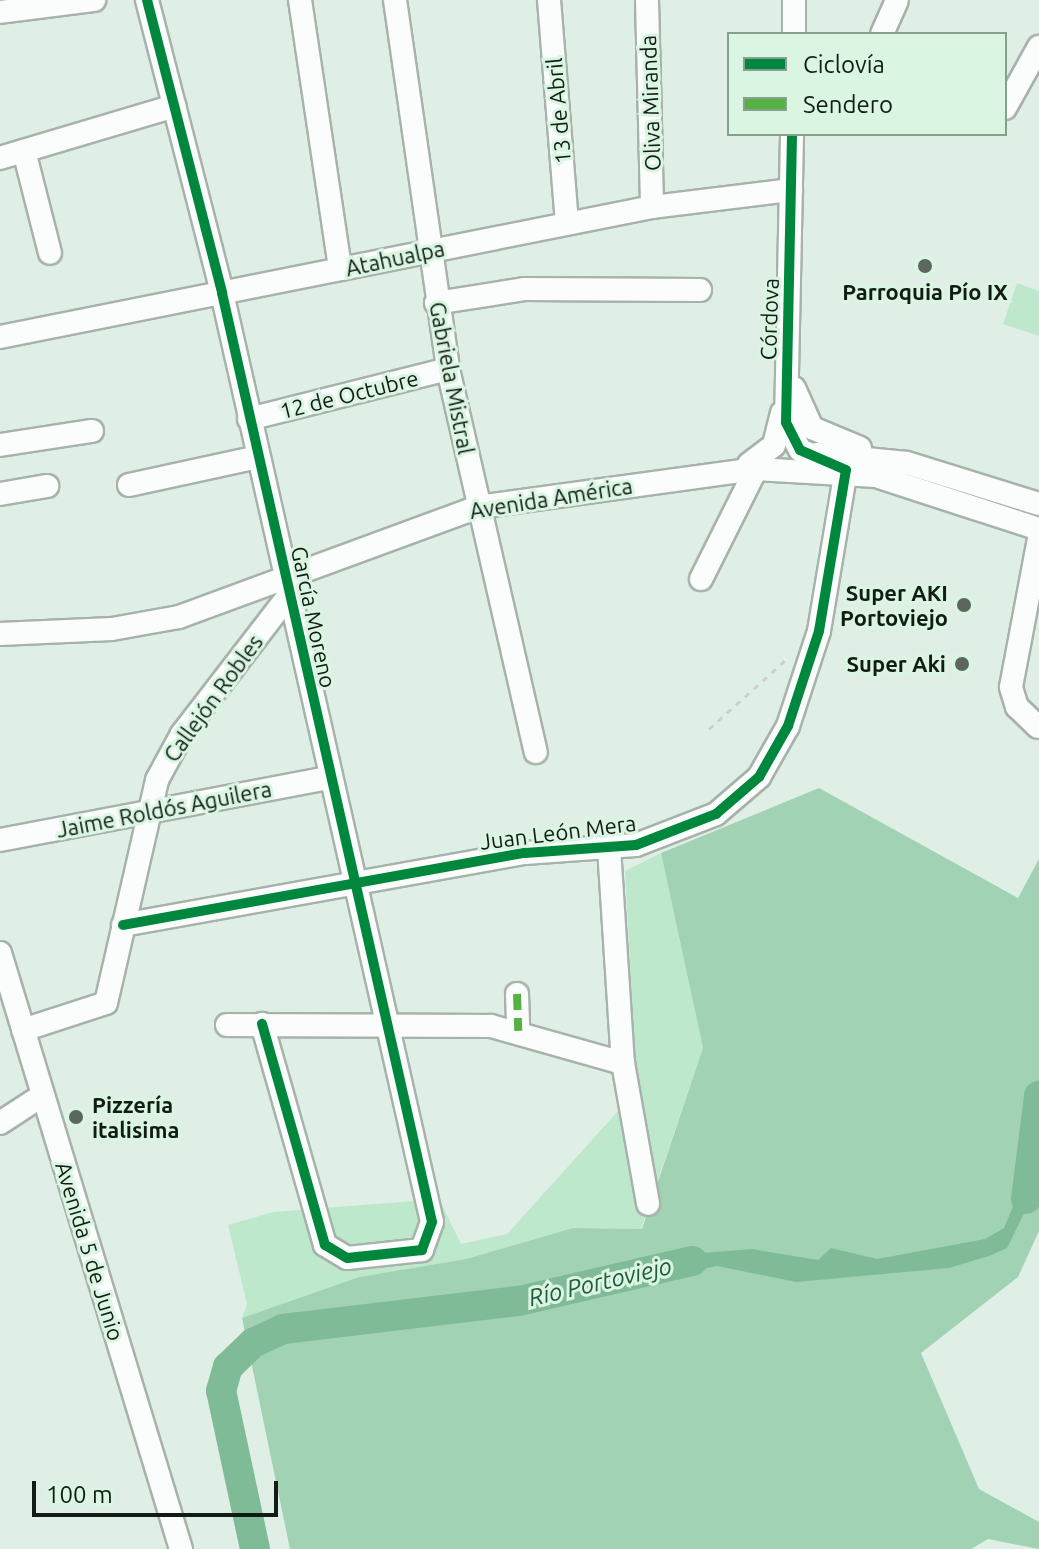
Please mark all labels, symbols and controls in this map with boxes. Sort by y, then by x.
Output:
legend [727,32,1007,136]
street label: Oliva Miranda [634,35,666,171]
text: Ciclovía [803,51,885,78]
street label: 13 de Abril [540,57,576,165]
text: Sendero [803,91,893,118]
street label: Atahualpa [343,235,447,281]
marker: Parroquia Pío IX [916,257,934,275]
street label: Córdova [754,277,784,361]
place label: Parroquia Pío IX [842,279,1008,305]
street label: Gabriela Mistral [424,300,480,456]
street label: 12 de Octubre [277,364,421,424]
street label: Avenida América [468,472,634,524]
street label: García Moreno [286,544,342,690]
place label: Super AKI Portoviejo [840,579,948,630]
marker: Super AKI Portoviejo [955,596,973,614]
street label: Callejón Robles [158,629,268,767]
place label: Super Aki [847,651,946,677]
marker: Super Aki [953,655,971,673]
street label: Jaime Roldós Aguilera [54,775,274,843]
street label: Juan León Mera [478,809,638,855]
place label: Pizzería italisima [92,1091,179,1142]
marker: Pizzería italisima [67,1108,85,1126]
street label: Avenida 5 de Junio [50,1158,130,1344]
water label: Río Portoviejo [526,1252,674,1312]
scale bar [36,1465,282,1515]
text: 100 m [46,1481,113,1508]

